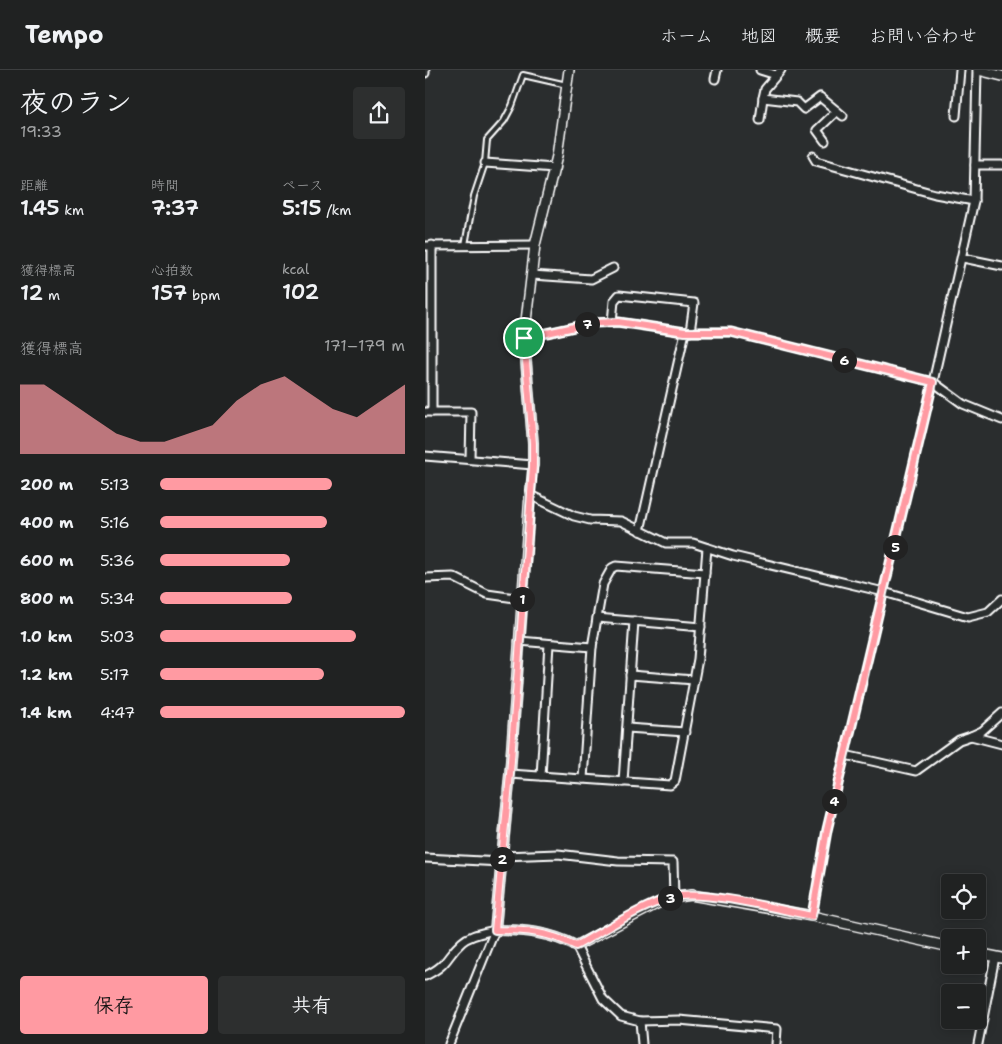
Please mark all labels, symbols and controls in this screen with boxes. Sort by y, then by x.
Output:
text: Tempo [25,19,104,51]
text: ホーム [660,24,713,48]
text: 地図 [741,24,777,48]
text: 概要 [805,24,841,48]
text: お問い合わせ [869,24,977,48]
text: 夜のラン [20,83,132,121]
button: share [353,87,405,139]
text: 19:33 [20,121,62,142]
text: 距離 [20,176,48,194]
text: 時間 [151,176,179,194]
text: ペース [282,176,323,194]
text: 1.45 [20,194,59,222]
text: 7:37 [151,194,199,222]
text: 5:15 [282,194,322,222]
text: km [59,201,84,219]
text: /km [322,201,351,219]
text: kcal [282,260,309,278]
text: 獲得標高 [20,261,76,279]
text: 心拍数 [151,261,193,279]
text: 102 [282,278,319,306]
text: 12 [20,279,43,307]
text: 157 [151,279,187,307]
text: m [43,286,60,304]
text: bpm [187,286,220,304]
pin: 7 [575,312,599,336]
text: 7 [583,315,592,333]
pin [503,317,545,359]
icon: arrive [510,324,538,352]
text: 171–179 m [324,335,405,356]
text: 獲得標高 [20,338,84,359]
pin: 6 [831,348,857,372]
text: 6 [840,351,849,369]
text: 200 m [20,474,73,495]
text: 5:13 [100,474,130,495]
text: 400 m [20,512,74,533]
text: 5:16 [100,512,130,533]
pin: 5 [883,534,907,560]
text: 5 [891,538,900,556]
text: 600 m [20,550,74,571]
text: 5:36 [100,550,135,571]
pin: 1 [509,586,535,612]
text: 800 m [20,588,74,609]
text: 5:34 [100,588,135,609]
text: 1 [519,590,526,608]
text: 1.0 km [20,626,72,647]
text: 5:03 [100,626,135,647]
text: 1.2 km [20,664,73,685]
text: 5:17 [100,664,130,685]
text: 1.4 km [20,702,72,723]
text: 4:47 [100,702,135,723]
pin: 4 [821,788,847,814]
text: 4 [830,792,839,810]
pin: 2 [489,846,515,872]
text: 2 [498,850,507,868]
map controls [941,874,986,1029]
button: locate [941,874,986,919]
pin: 3 [657,886,683,910]
text: 3 [666,889,675,907]
button: + [941,929,986,974]
button: 保存 [20,976,208,1034]
button: 共有 [218,976,405,1034]
button: − [941,984,986,1029]

